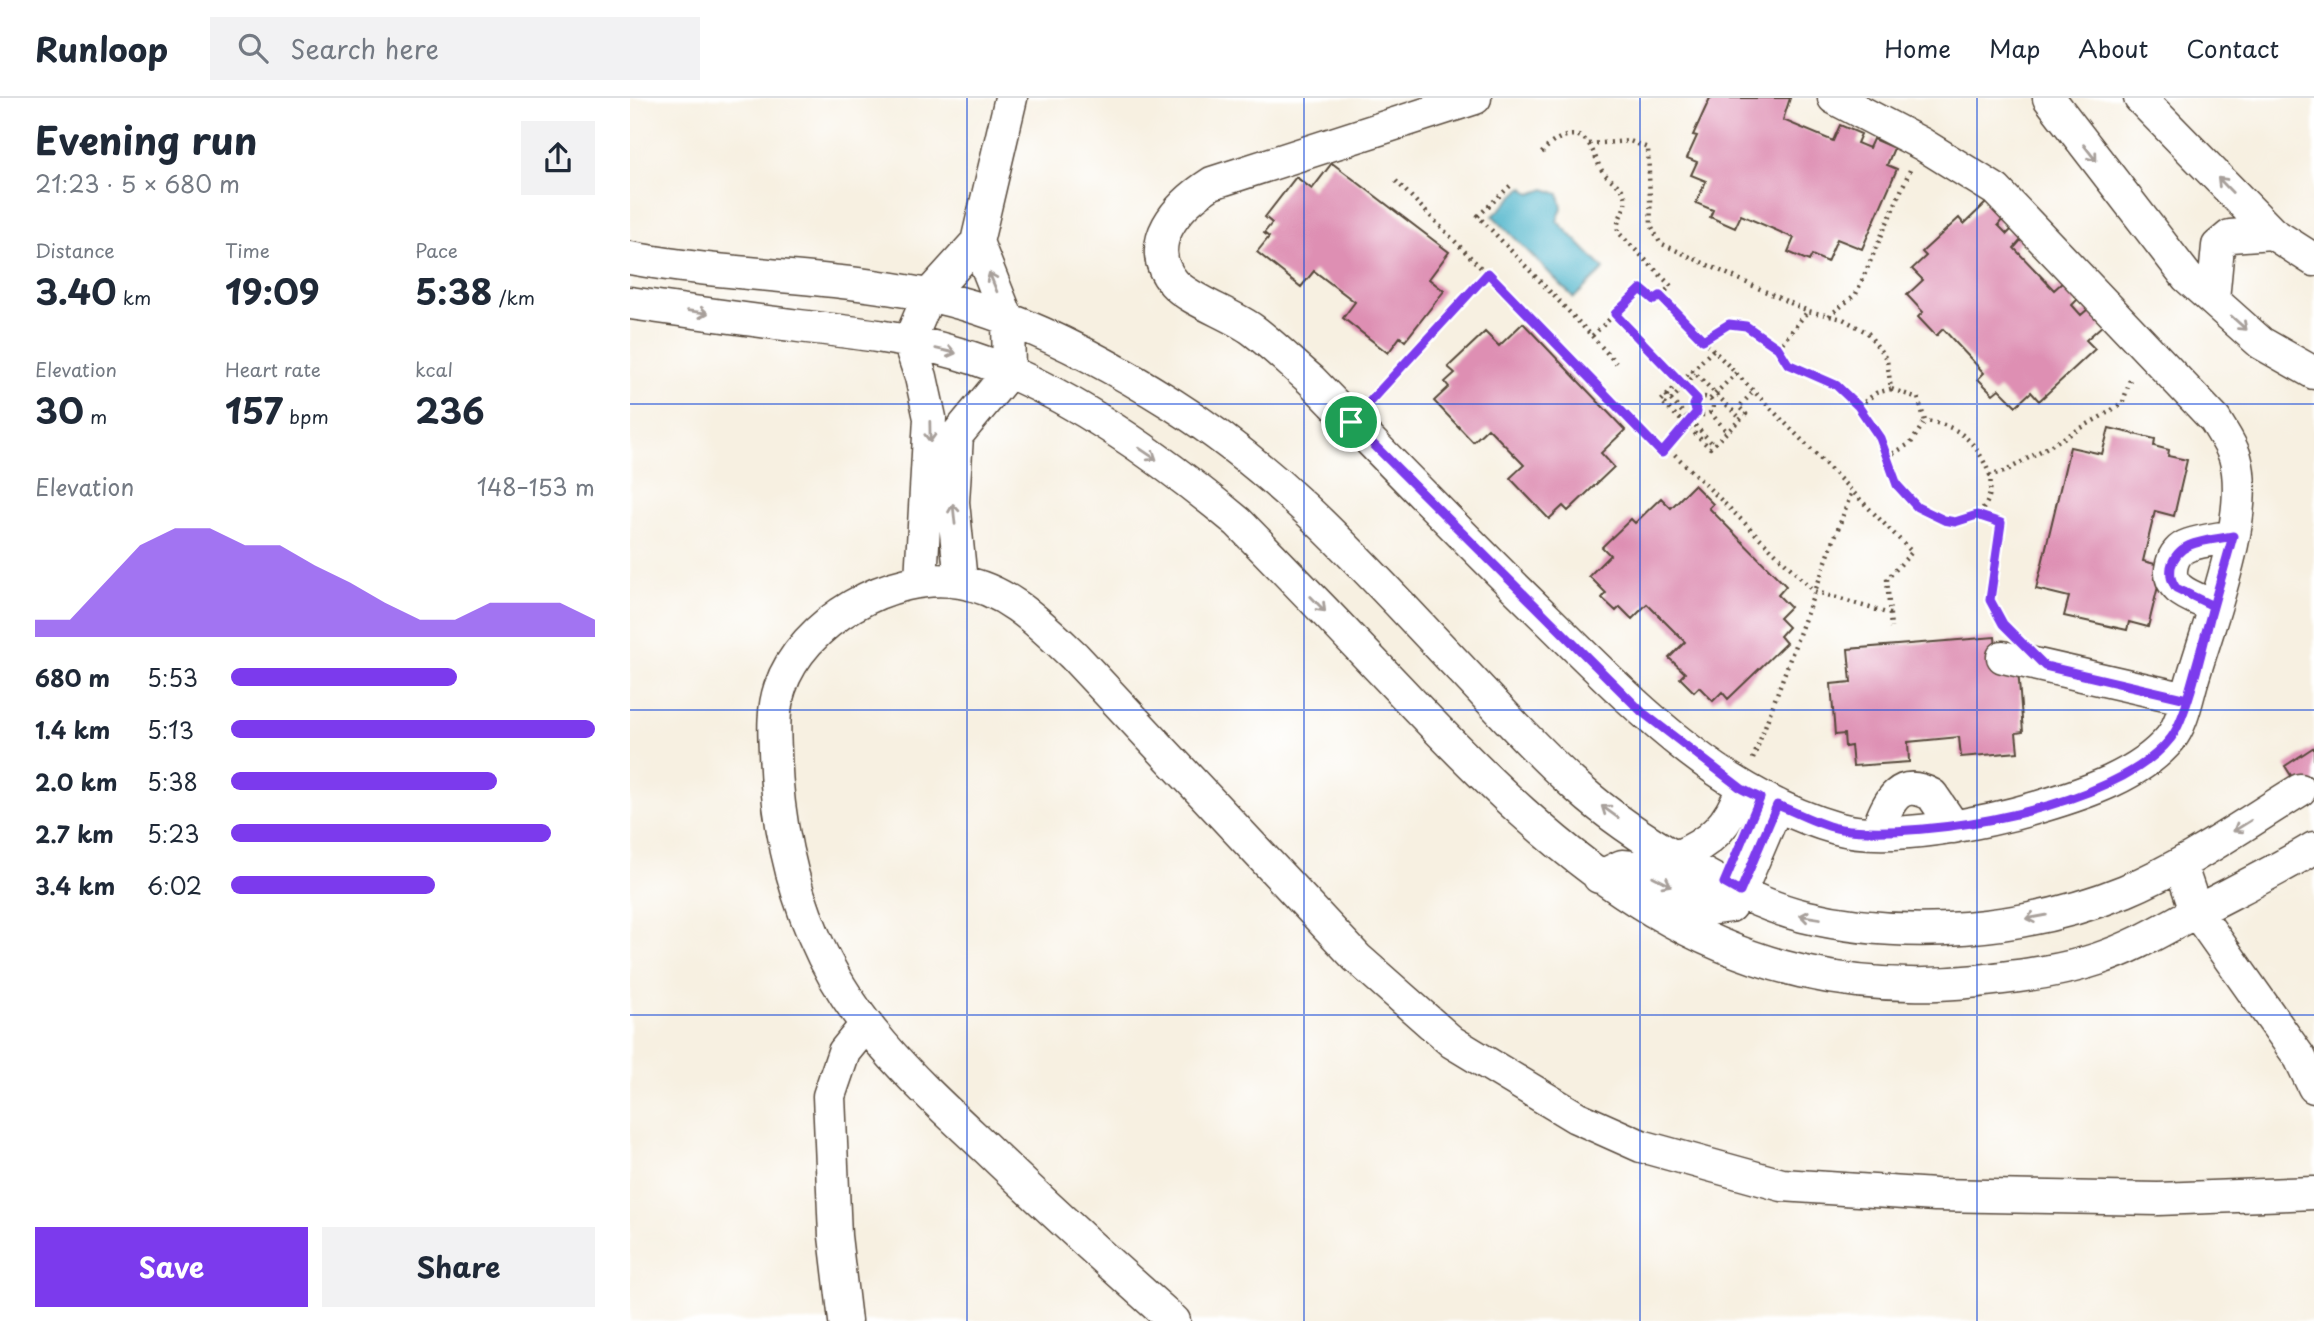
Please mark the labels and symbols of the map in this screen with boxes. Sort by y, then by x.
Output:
one-way arrow [2082,143,2097,161]
one-way arrow [2216,177,2233,194]
one-way arrow [986,272,999,294]
one-way arrow [686,306,708,319]
one-way arrow [2230,315,2248,331]
one-way arrow [935,345,957,358]
pin [1321,392,1381,452]
one-way arrow [923,420,937,443]
one-way arrow [1138,447,1157,461]
one-way arrow [948,503,961,526]
one-way arrow [1309,595,1326,612]
one-way arrow [1601,805,1620,819]
one-way arrow [2233,819,2253,833]
one-way arrow [1651,874,1671,888]
one-way arrow [1799,910,1822,923]
one-way arrow [2025,911,2048,924]

